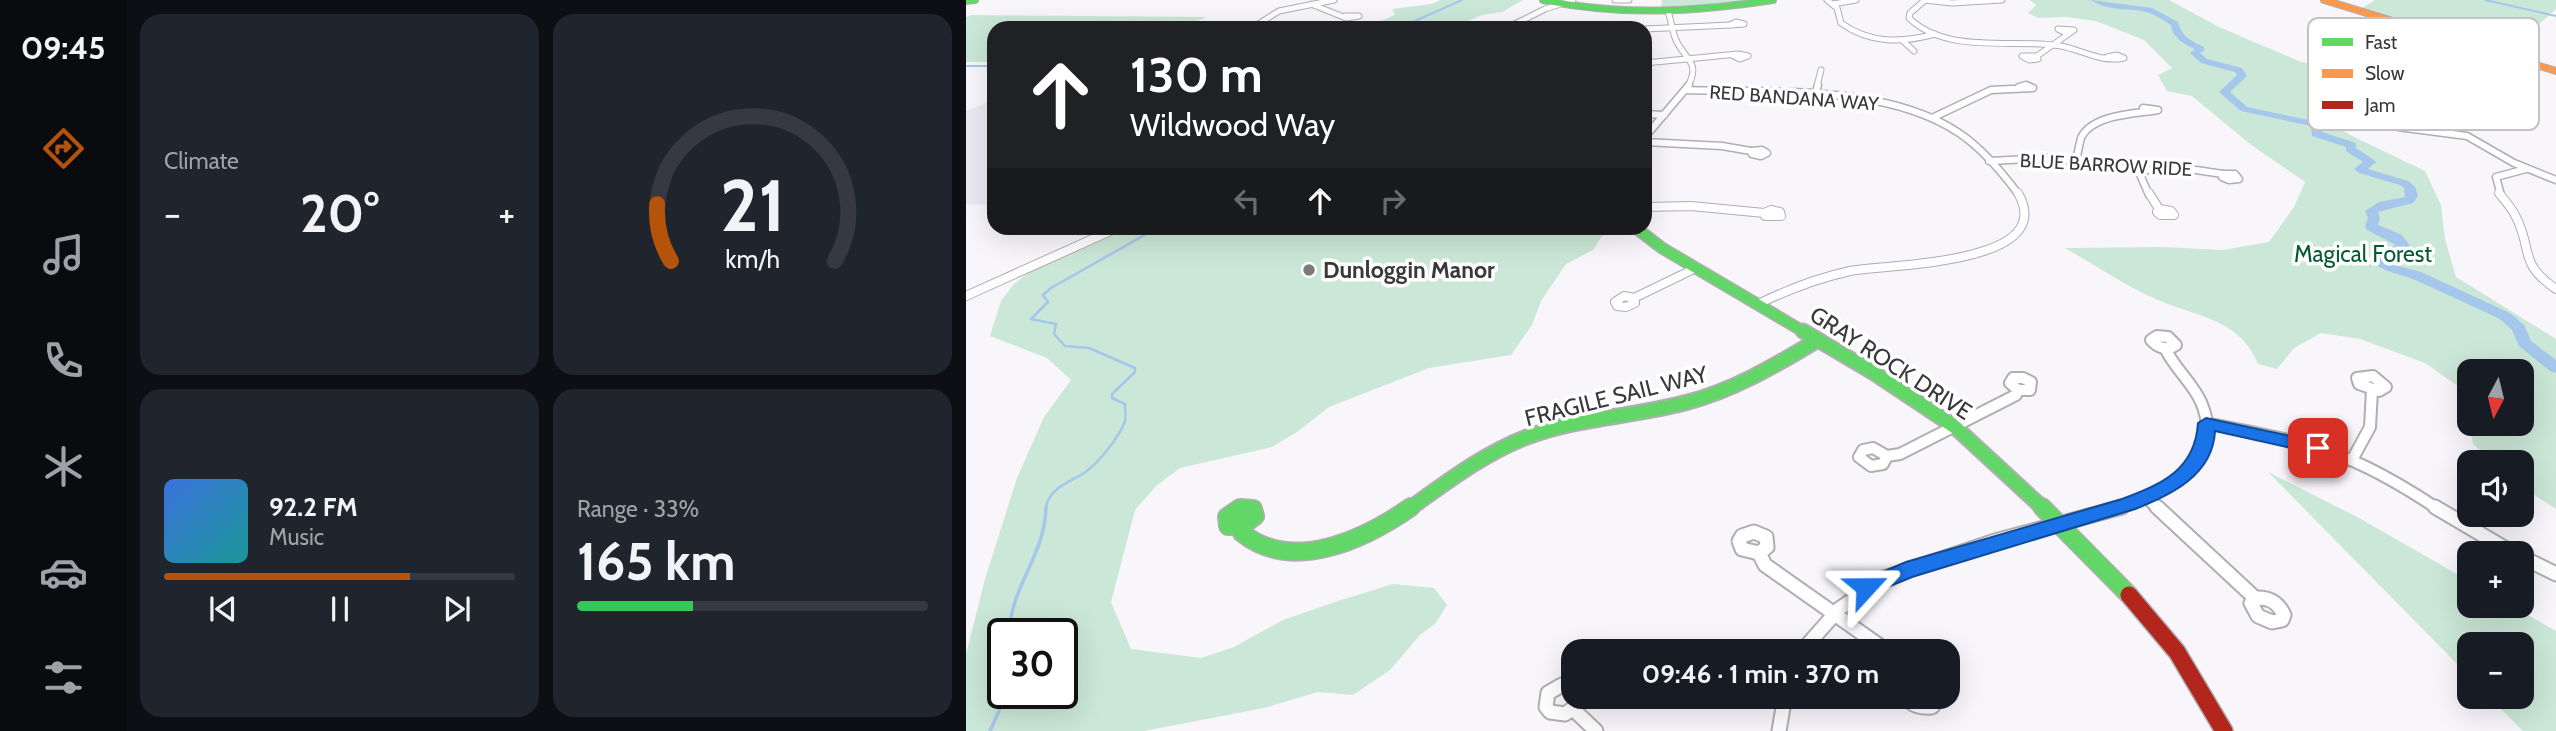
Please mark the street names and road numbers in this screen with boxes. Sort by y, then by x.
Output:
street label: RED BANDANA WAY [1709,81,1880,115]
street label: BLUE BARROW RIDE [2019,149,2193,181]
street label: GRAY ROCK DRIVE [1805,300,1977,426]
street label: FRAGILE SAIL WAY [1522,360,1711,432]

